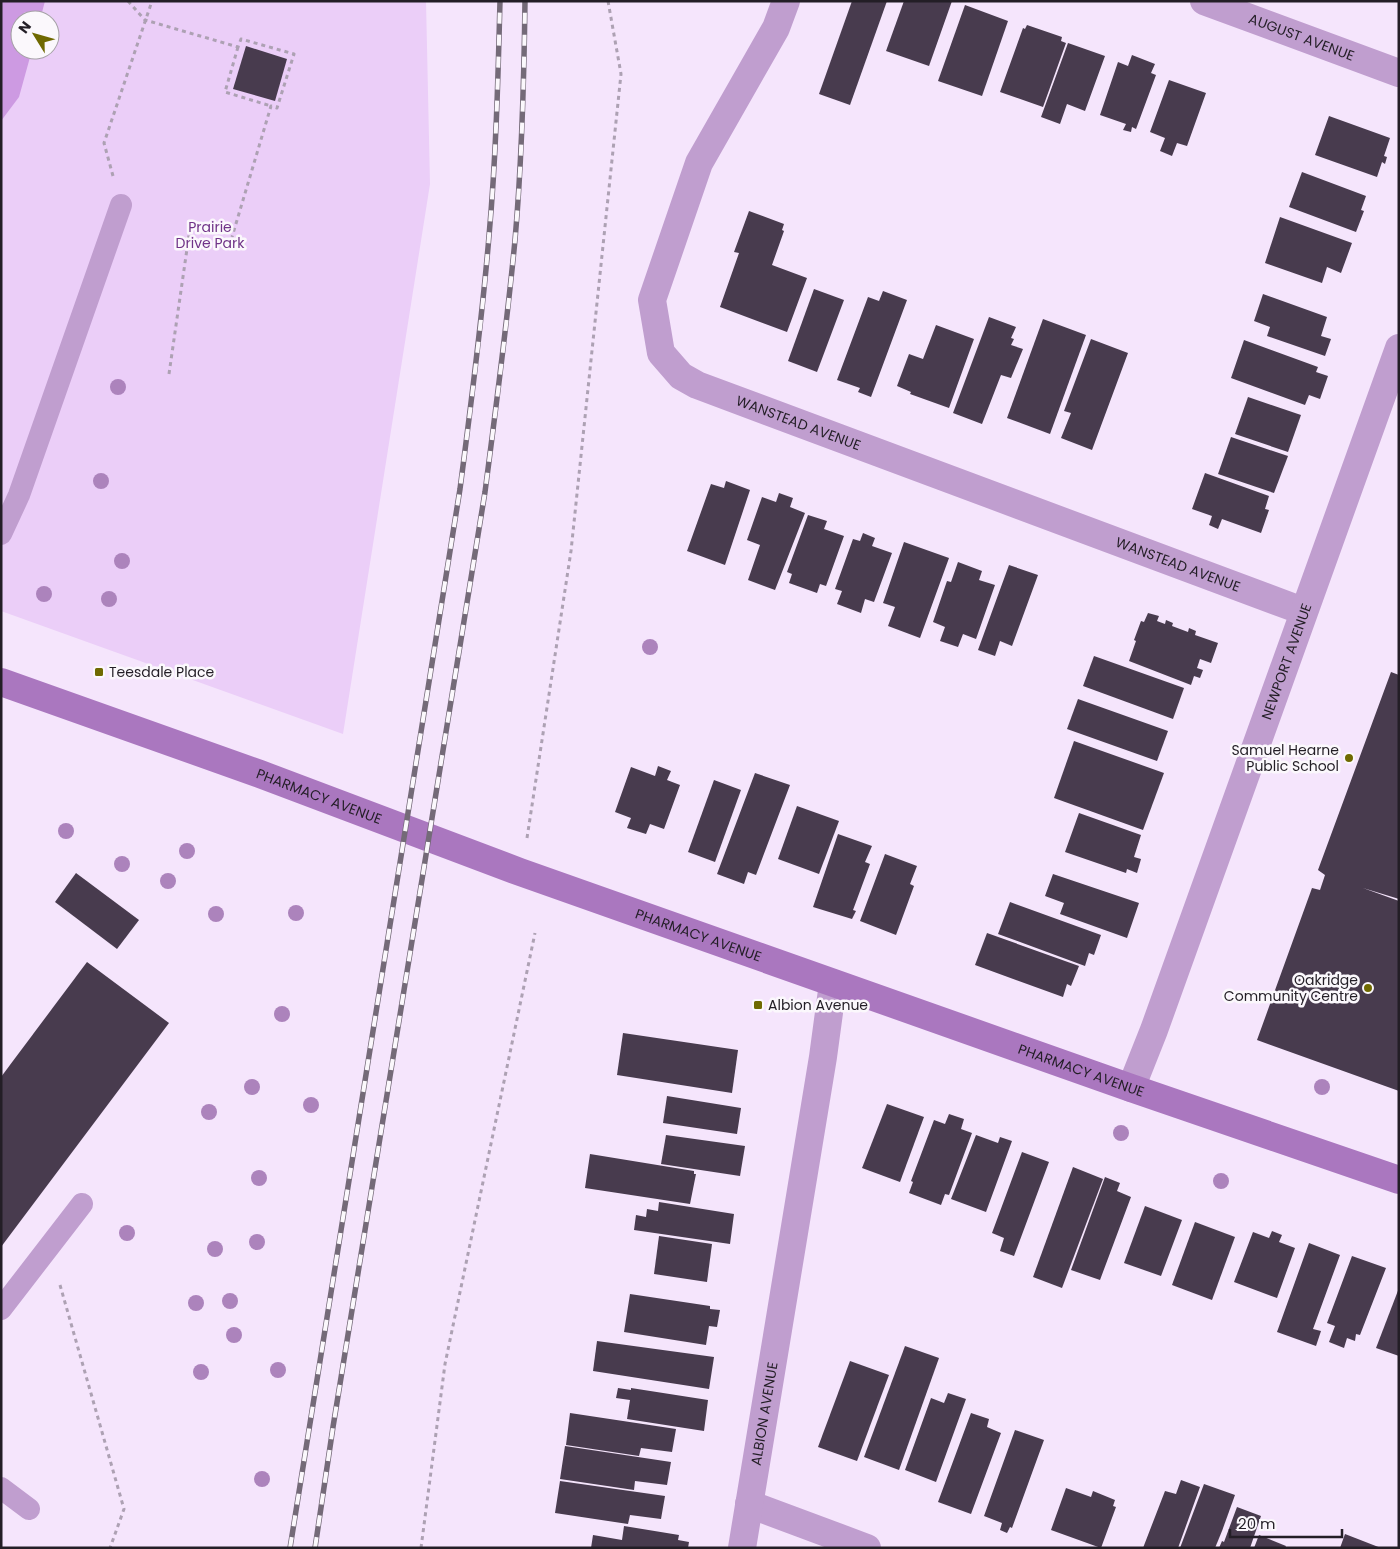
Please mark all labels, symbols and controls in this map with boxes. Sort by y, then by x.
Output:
street label: AUGUST AVENUE [1246,8,1357,66]
north arrow [10,10,60,60]
text: N [13,17,36,37]
park label: Prairie Drive Park [176,217,245,253]
street label: WANSTEAD AVENUE [733,390,864,455]
street label: WANSTEAD AVENUE [1113,532,1243,597]
street label: NEWPORT AVENUE [1256,601,1316,722]
place label: Teesdale Place [109,662,215,682]
marker: Teesdale Place [93,666,105,678]
place label: Samuel Hearne Public School [1231,740,1339,776]
marker: Samuel Hearne Public School [1343,752,1355,764]
street label: PHARMACY AVENUE [254,764,385,829]
street label: PHARMACY AVENUE [633,904,764,967]
place label: Oakridge Community Centre [1224,970,1358,1006]
marker: Oakridge Community Centre [1362,982,1374,994]
place label: Albion Avenue [768,995,868,1015]
marker: Albion Avenue [752,999,764,1011]
street label: PHARMACY AVENUE [1015,1039,1147,1102]
street label: ALBION AVENUE [746,1361,783,1467]
scale bar [1230,1506,1342,1538]
text: 20 m [1238,1513,1276,1534]

